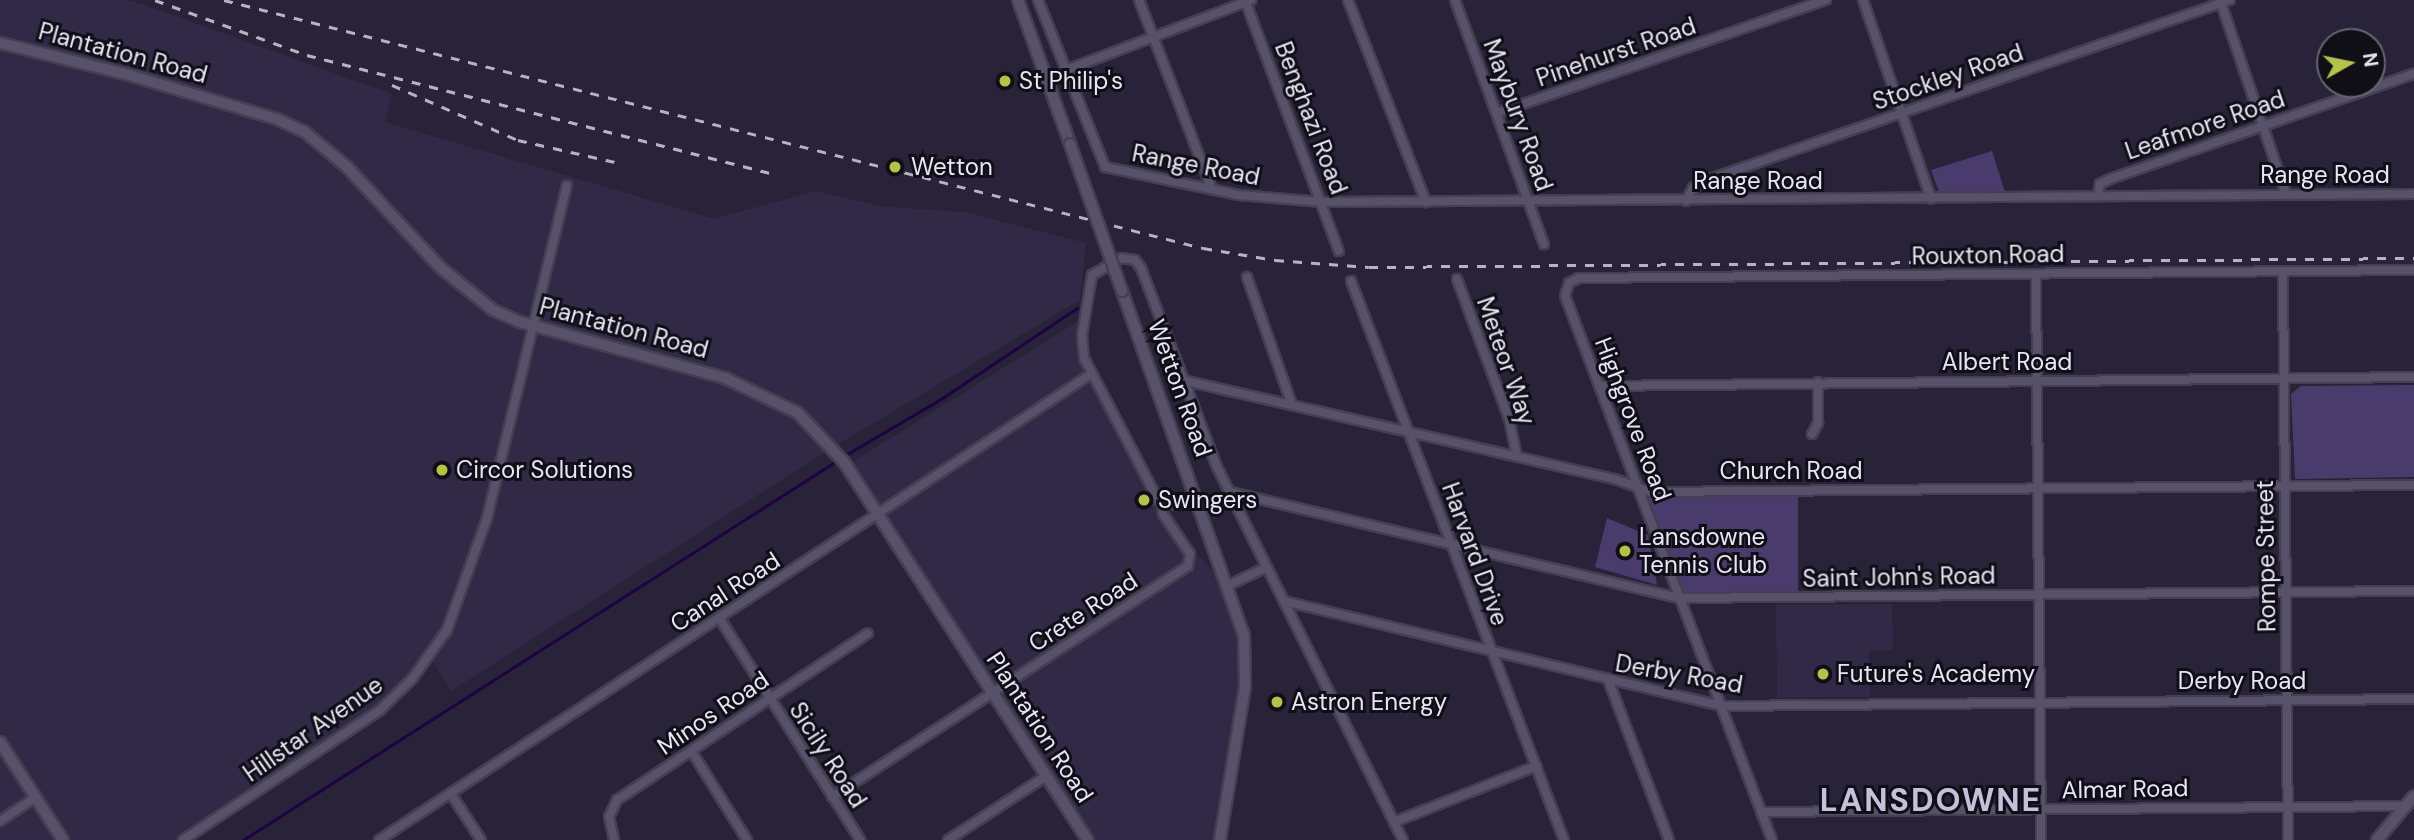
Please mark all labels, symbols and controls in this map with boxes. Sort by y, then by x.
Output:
street label: Pinehurst Road [1533,11,1699,93]
street label: Plantation Road [35,17,211,89]
north arrow [2316,28,2386,98]
street label: Maybury Road [1477,35,1559,195]
street label: Benghazi Road [1269,38,1353,198]
street label: Stockley Road [1869,38,2027,116]
text: N [2357,51,2384,69]
place label: St Philip's [1019,67,1123,95]
marker: St Philip's [997,73,1013,89]
street label: Leafmore Road [2121,84,2289,166]
street label: Range Road [1130,139,1262,191]
place label: Wetton [911,153,993,181]
marker: Wetton [885,157,905,177]
street label: Range Road [2260,161,2390,189]
street label: Range Road [1693,167,1823,195]
street label: Rouxton Road [1911,239,2065,271]
street label: Plantation Road [536,292,712,364]
street label: Meteor Way [1471,293,1541,429]
street label: Wetton Road [1142,315,1218,461]
street label: Highgrove Road [1589,333,1677,505]
street label: Albert Road [1942,348,2072,376]
place label: Circor Solutions [456,456,633,484]
street label: Church Road [1720,457,1862,485]
marker: Circor Solutions [434,462,450,478]
street label: Harvard Drive [1436,479,1514,629]
street label: Rompe Street [2250,480,2282,632]
place label: Swingers [1158,486,1257,514]
marker: Swingers [1136,492,1152,508]
place label: Lansdowne Tennis Club [1639,523,1767,579]
marker: Lansdowne Tennis Club [1617,543,1633,559]
street label: Canal Road [665,546,785,638]
street label: Saint John's Road [1802,561,1996,593]
street label: Crete Road [1023,566,1143,658]
street label: Plantation Road [981,646,1099,808]
street label: Derby Road [1613,649,1745,699]
place label: Future's Academy [1837,660,2035,688]
street label: Minos Road [652,665,774,761]
marker: Future's Academy [1815,666,1831,682]
street label: Derby Road [2178,667,2306,695]
street label: Hillstar Avenue [238,670,388,788]
place label: Astron Energy [1291,688,1447,716]
marker: Astron Energy [1269,694,1285,710]
street label: Sicily Road [783,697,873,813]
street label: Almar Road [2061,773,2189,805]
district label: LANSDOWNE [1821,781,2041,819]

